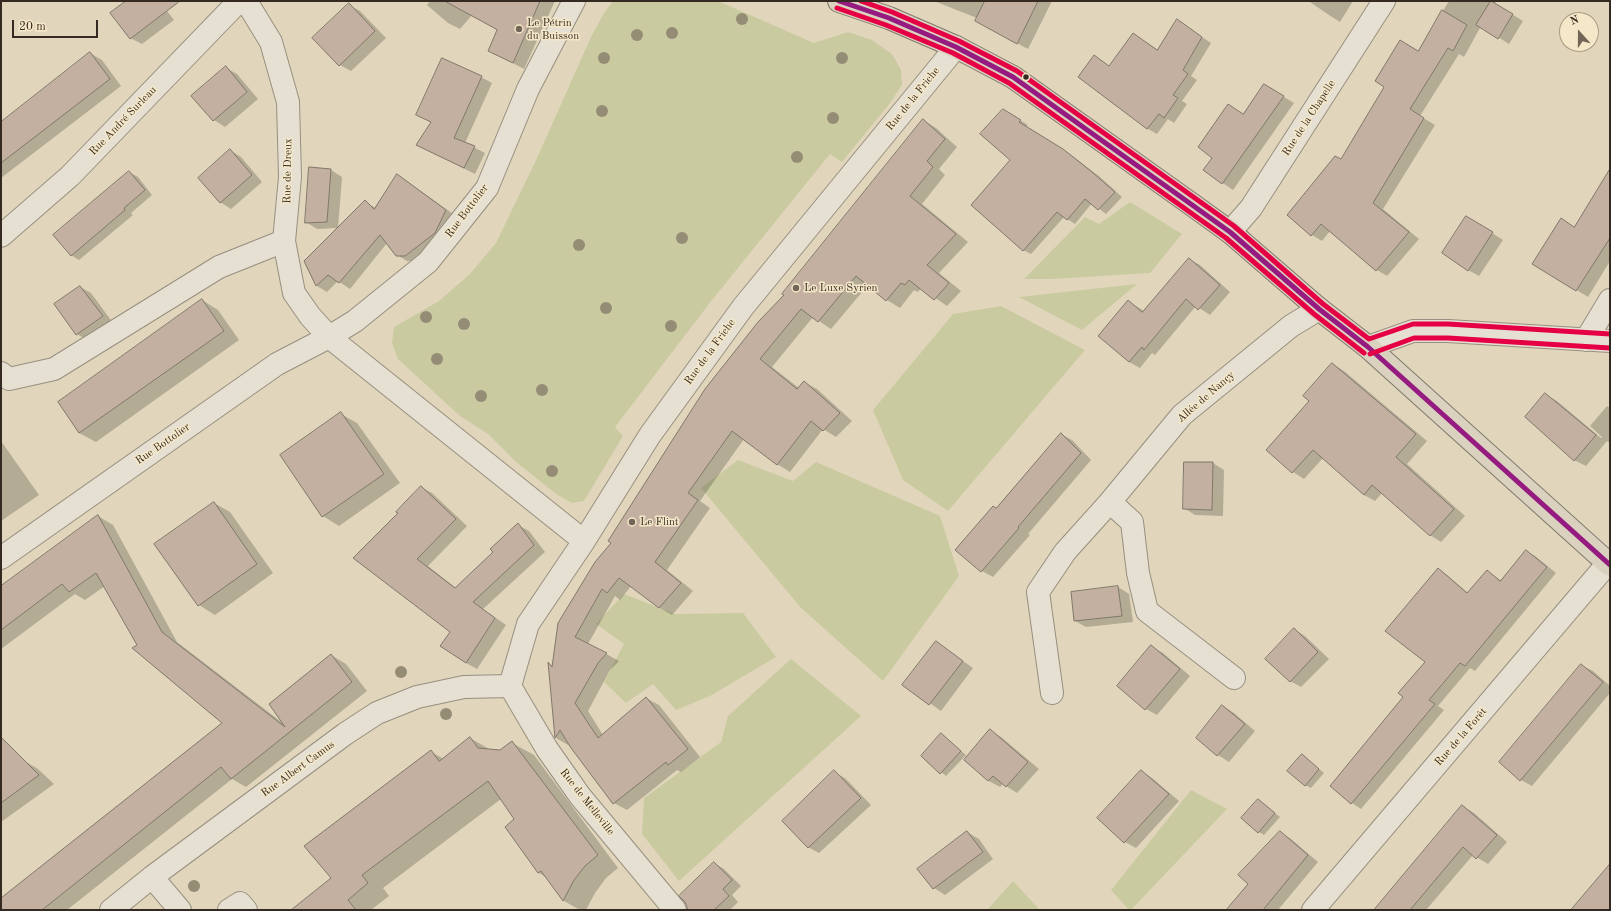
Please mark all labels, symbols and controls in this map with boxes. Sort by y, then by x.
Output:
scale bar [14,12,100,38]
north arrow [1559,12,1599,52]
text: N [1569,15,1581,28]
place label: Le Pétrin du Buisson [527,16,579,42]
text: 20 m [19,21,46,33]
marker: Le Pétrin du Buisson [514,24,524,34]
street label: Rue de la Friche [883,65,943,133]
unlabelled marker [1021,72,1031,82]
street label: Rue de la Chapelle [1280,78,1338,158]
street label: Rue André Surleau [87,84,159,158]
street label: Rue de Dreux [281,138,295,204]
street label: Rue Bottolier [443,182,491,240]
place label: Le Luxe Syrien [804,281,877,295]
marker: Le Luxe Syrien [791,283,801,293]
street label: Rue de la Friche [682,317,738,387]
street label: Allée de Nançy [1175,368,1237,426]
street label: Rue Bottolier [133,420,193,468]
place label: Le Flint [640,515,679,529]
marker: Le Flint [627,517,637,527]
street label: Rue de la Forêt [1432,705,1490,769]
street label: Rue Albert Camus [259,738,337,800]
street label: Rue de Melleville [557,766,617,838]

